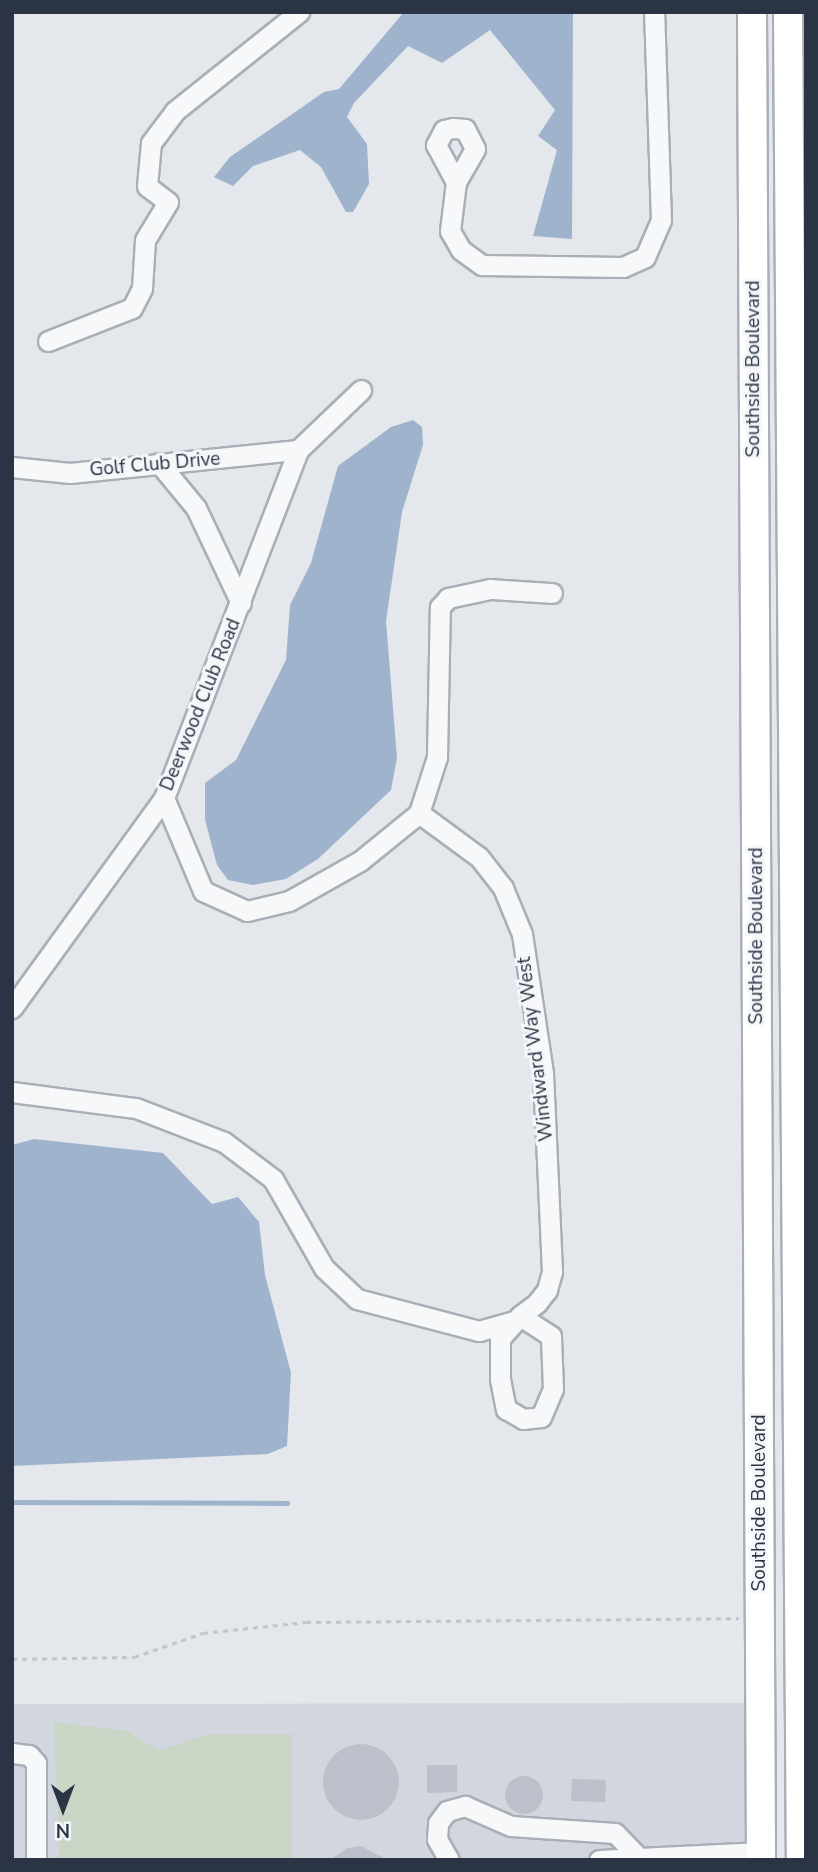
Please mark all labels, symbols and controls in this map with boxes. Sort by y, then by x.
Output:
street label: Southside Boulevard [743,281,765,457]
street label: Golf Club Drive [89,448,221,482]
street label: Deerwood Club Road [156,615,246,795]
street label: Southside Boulevard [746,848,768,1024]
street label: Windward Way West [513,955,559,1143]
street label: Southside Boulevard [749,1415,771,1591]
north arrow [28,1774,98,1844]
text: N [56,1817,70,1843]

